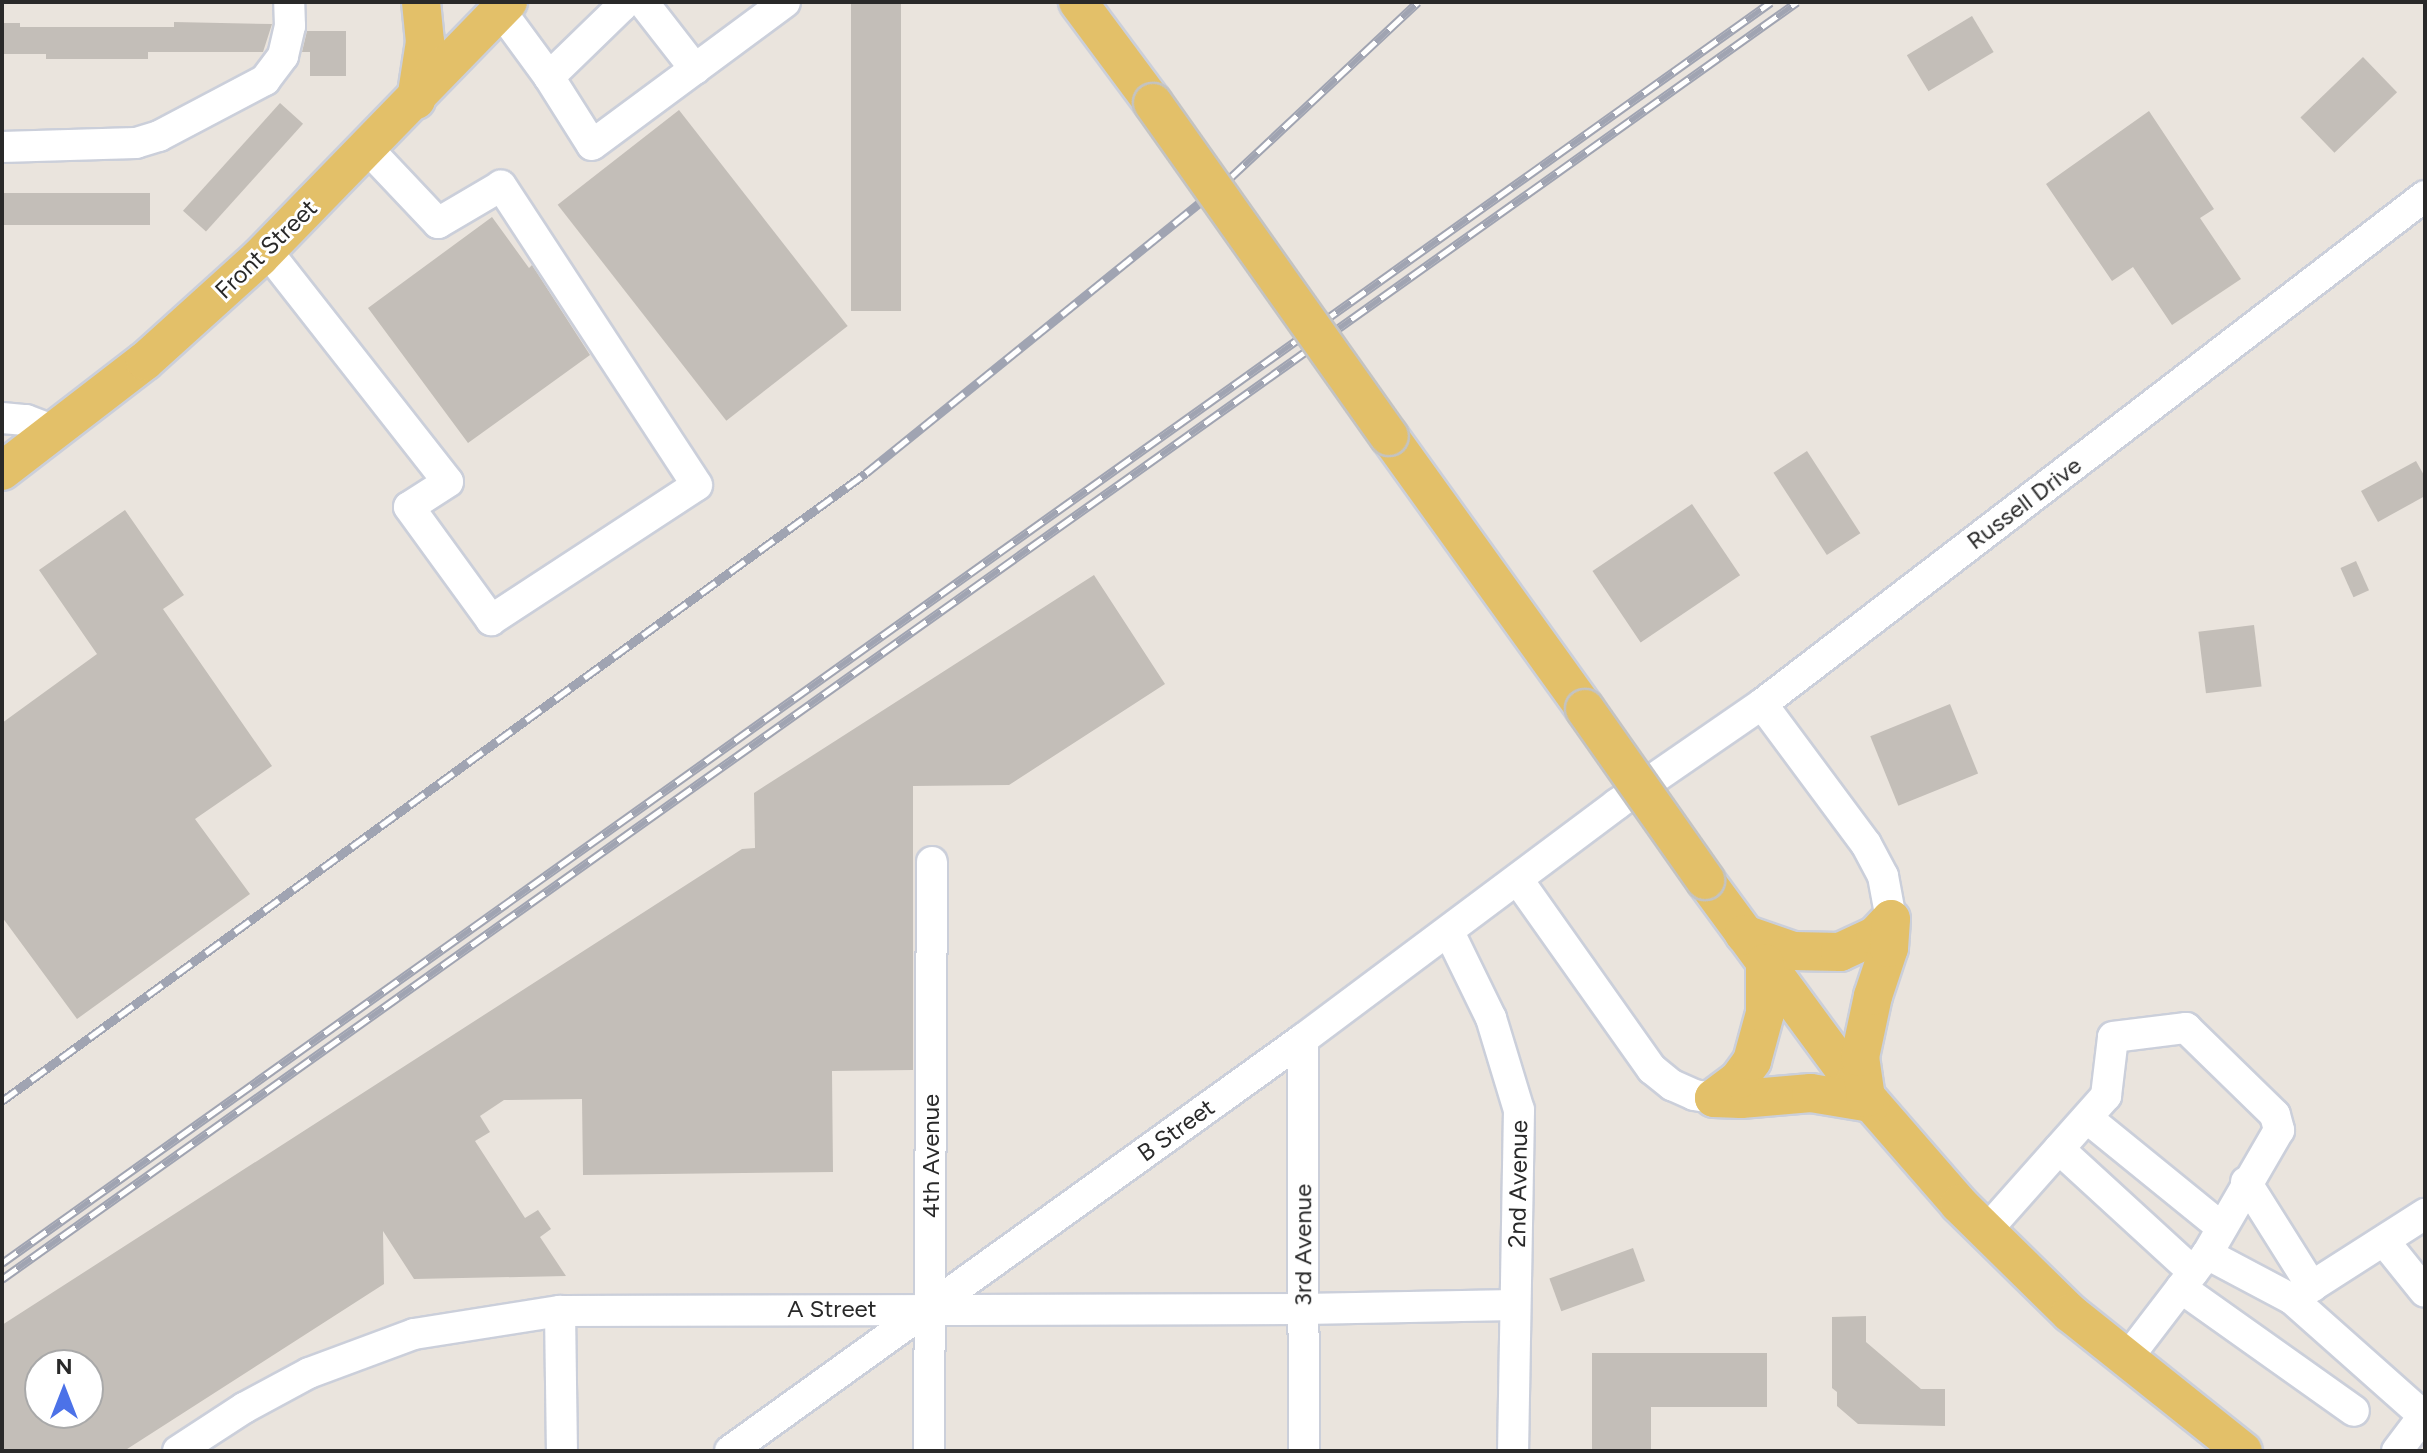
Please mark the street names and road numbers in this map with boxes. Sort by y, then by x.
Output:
street label: Front Street [209,193,323,305]
street label: Russell Drive [1961,451,2087,555]
street label: B Street [1132,1093,1220,1167]
street label: 4th Avenue [917,1094,945,1218]
street label: 2nd Avenue [1502,1120,1534,1248]
street label: 3rd Avenue [1289,1184,1317,1306]
street label: A Street [787,1295,877,1323]

